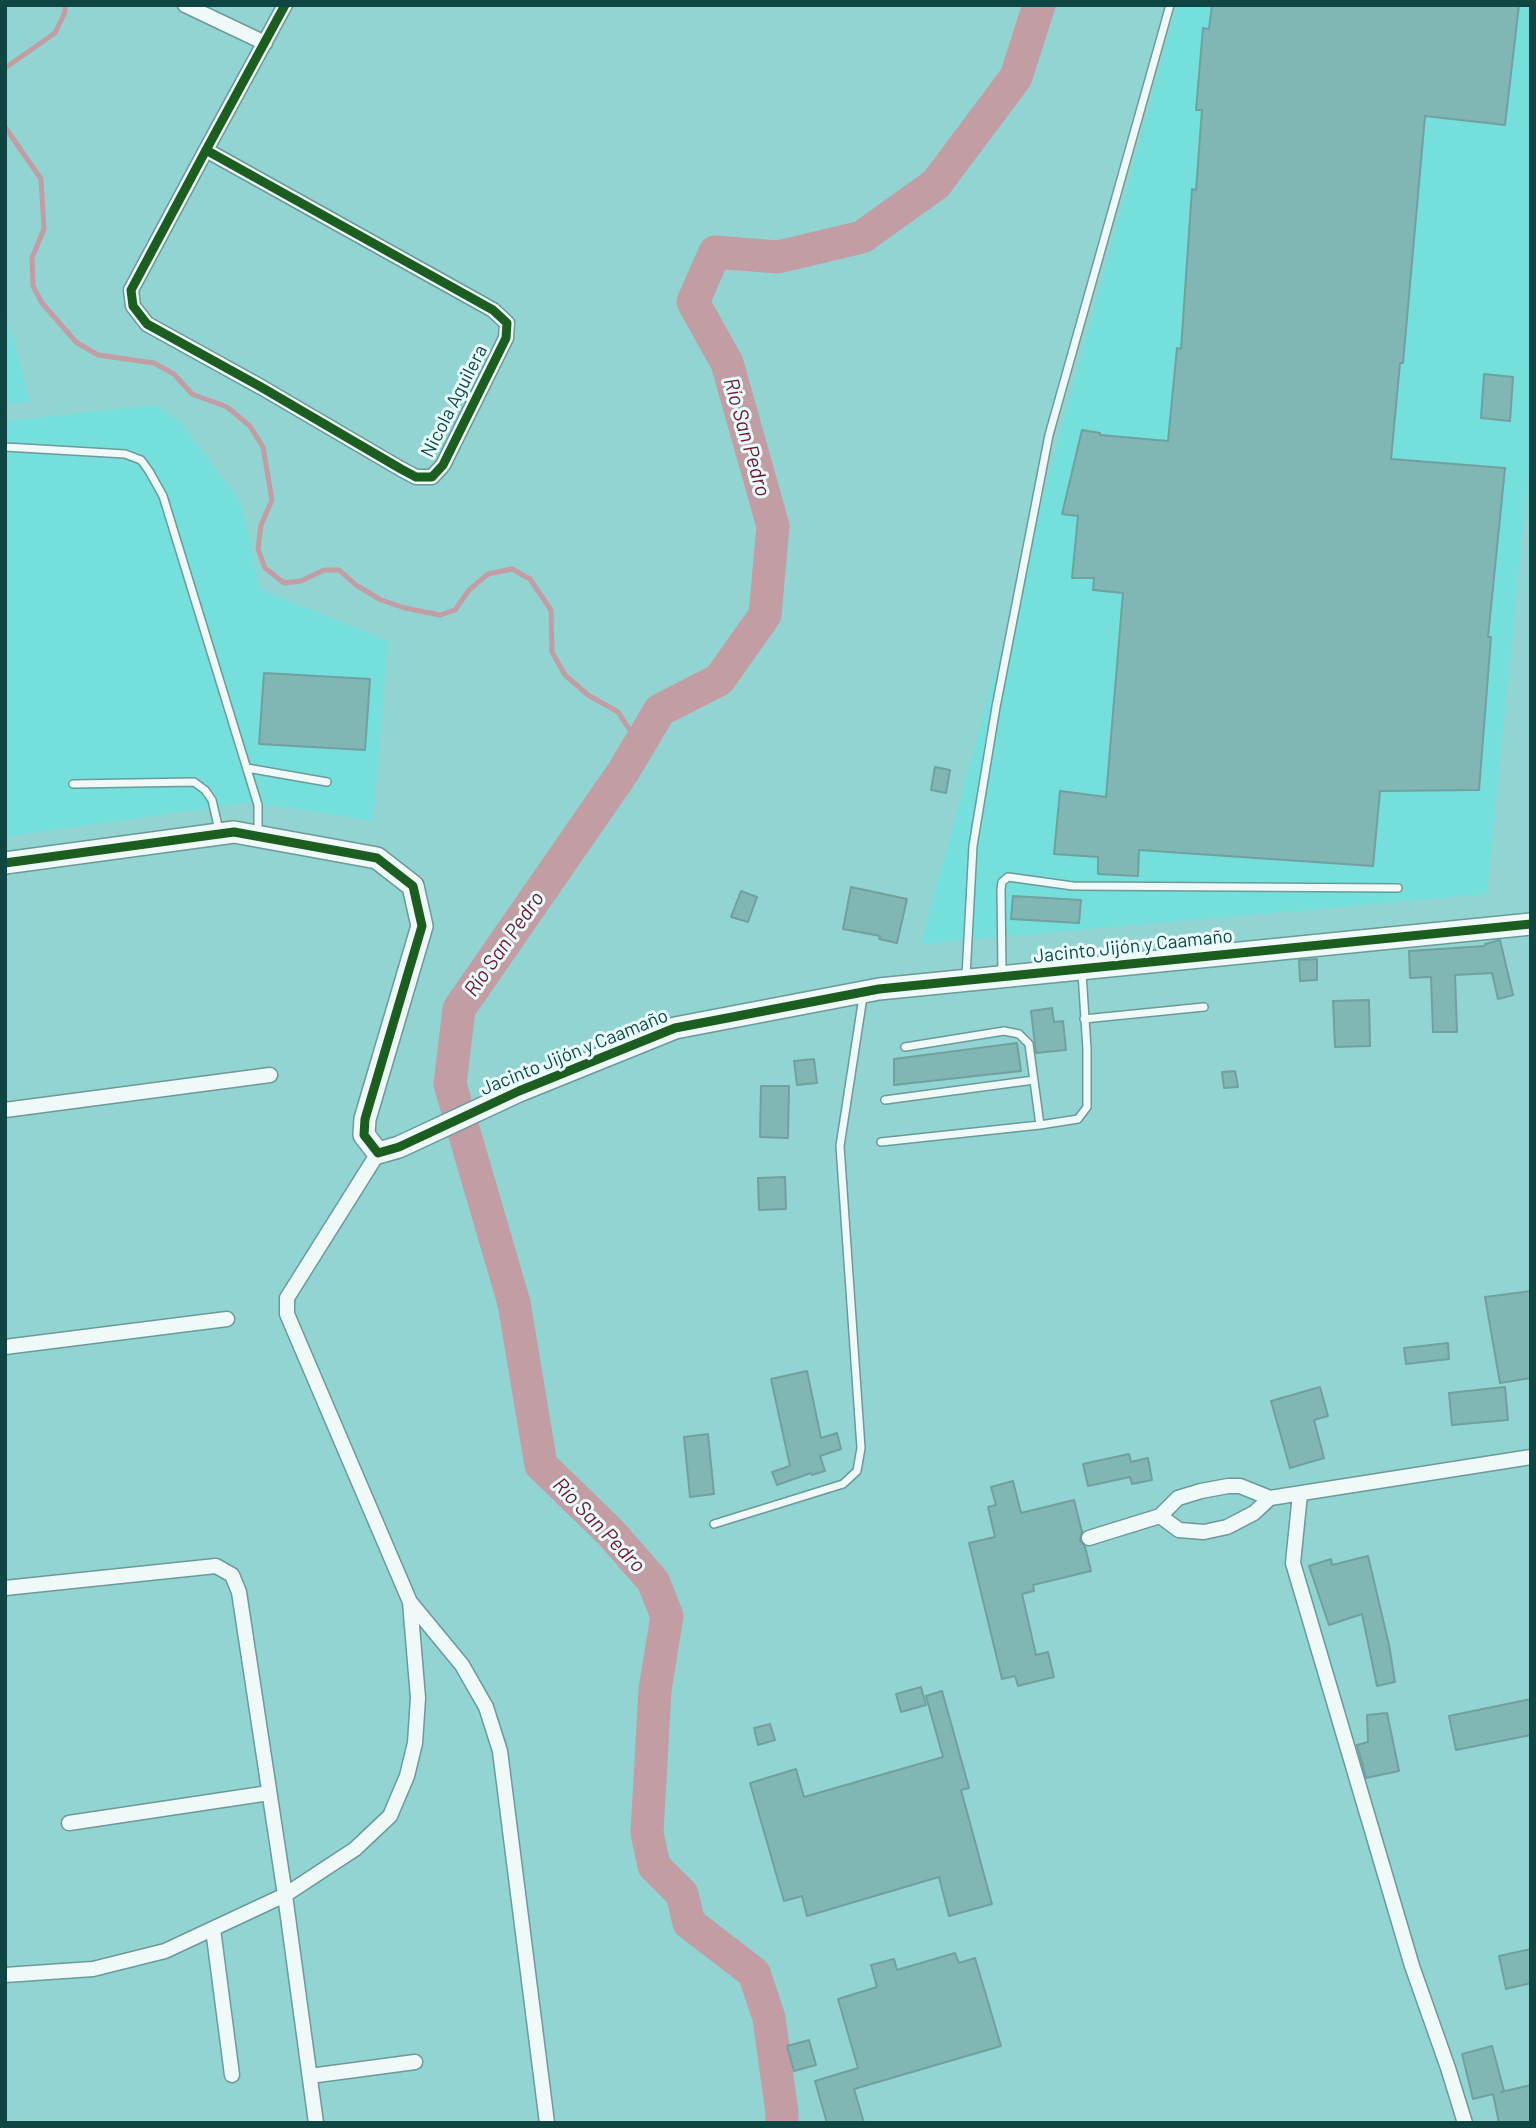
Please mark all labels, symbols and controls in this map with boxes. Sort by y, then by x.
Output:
street label: Nicola Aguilera [416,341,492,461]
water label: Río San Pedro [718,375,776,499]
water label: Río San Pedro [459,887,549,1001]
street label: Jacinto Jijón y Caamaño [1032,924,1234,968]
street label: Jacinto Jijón y Caamaño [477,1004,671,1100]
water label: Río San Pedro [548,1472,650,1578]

